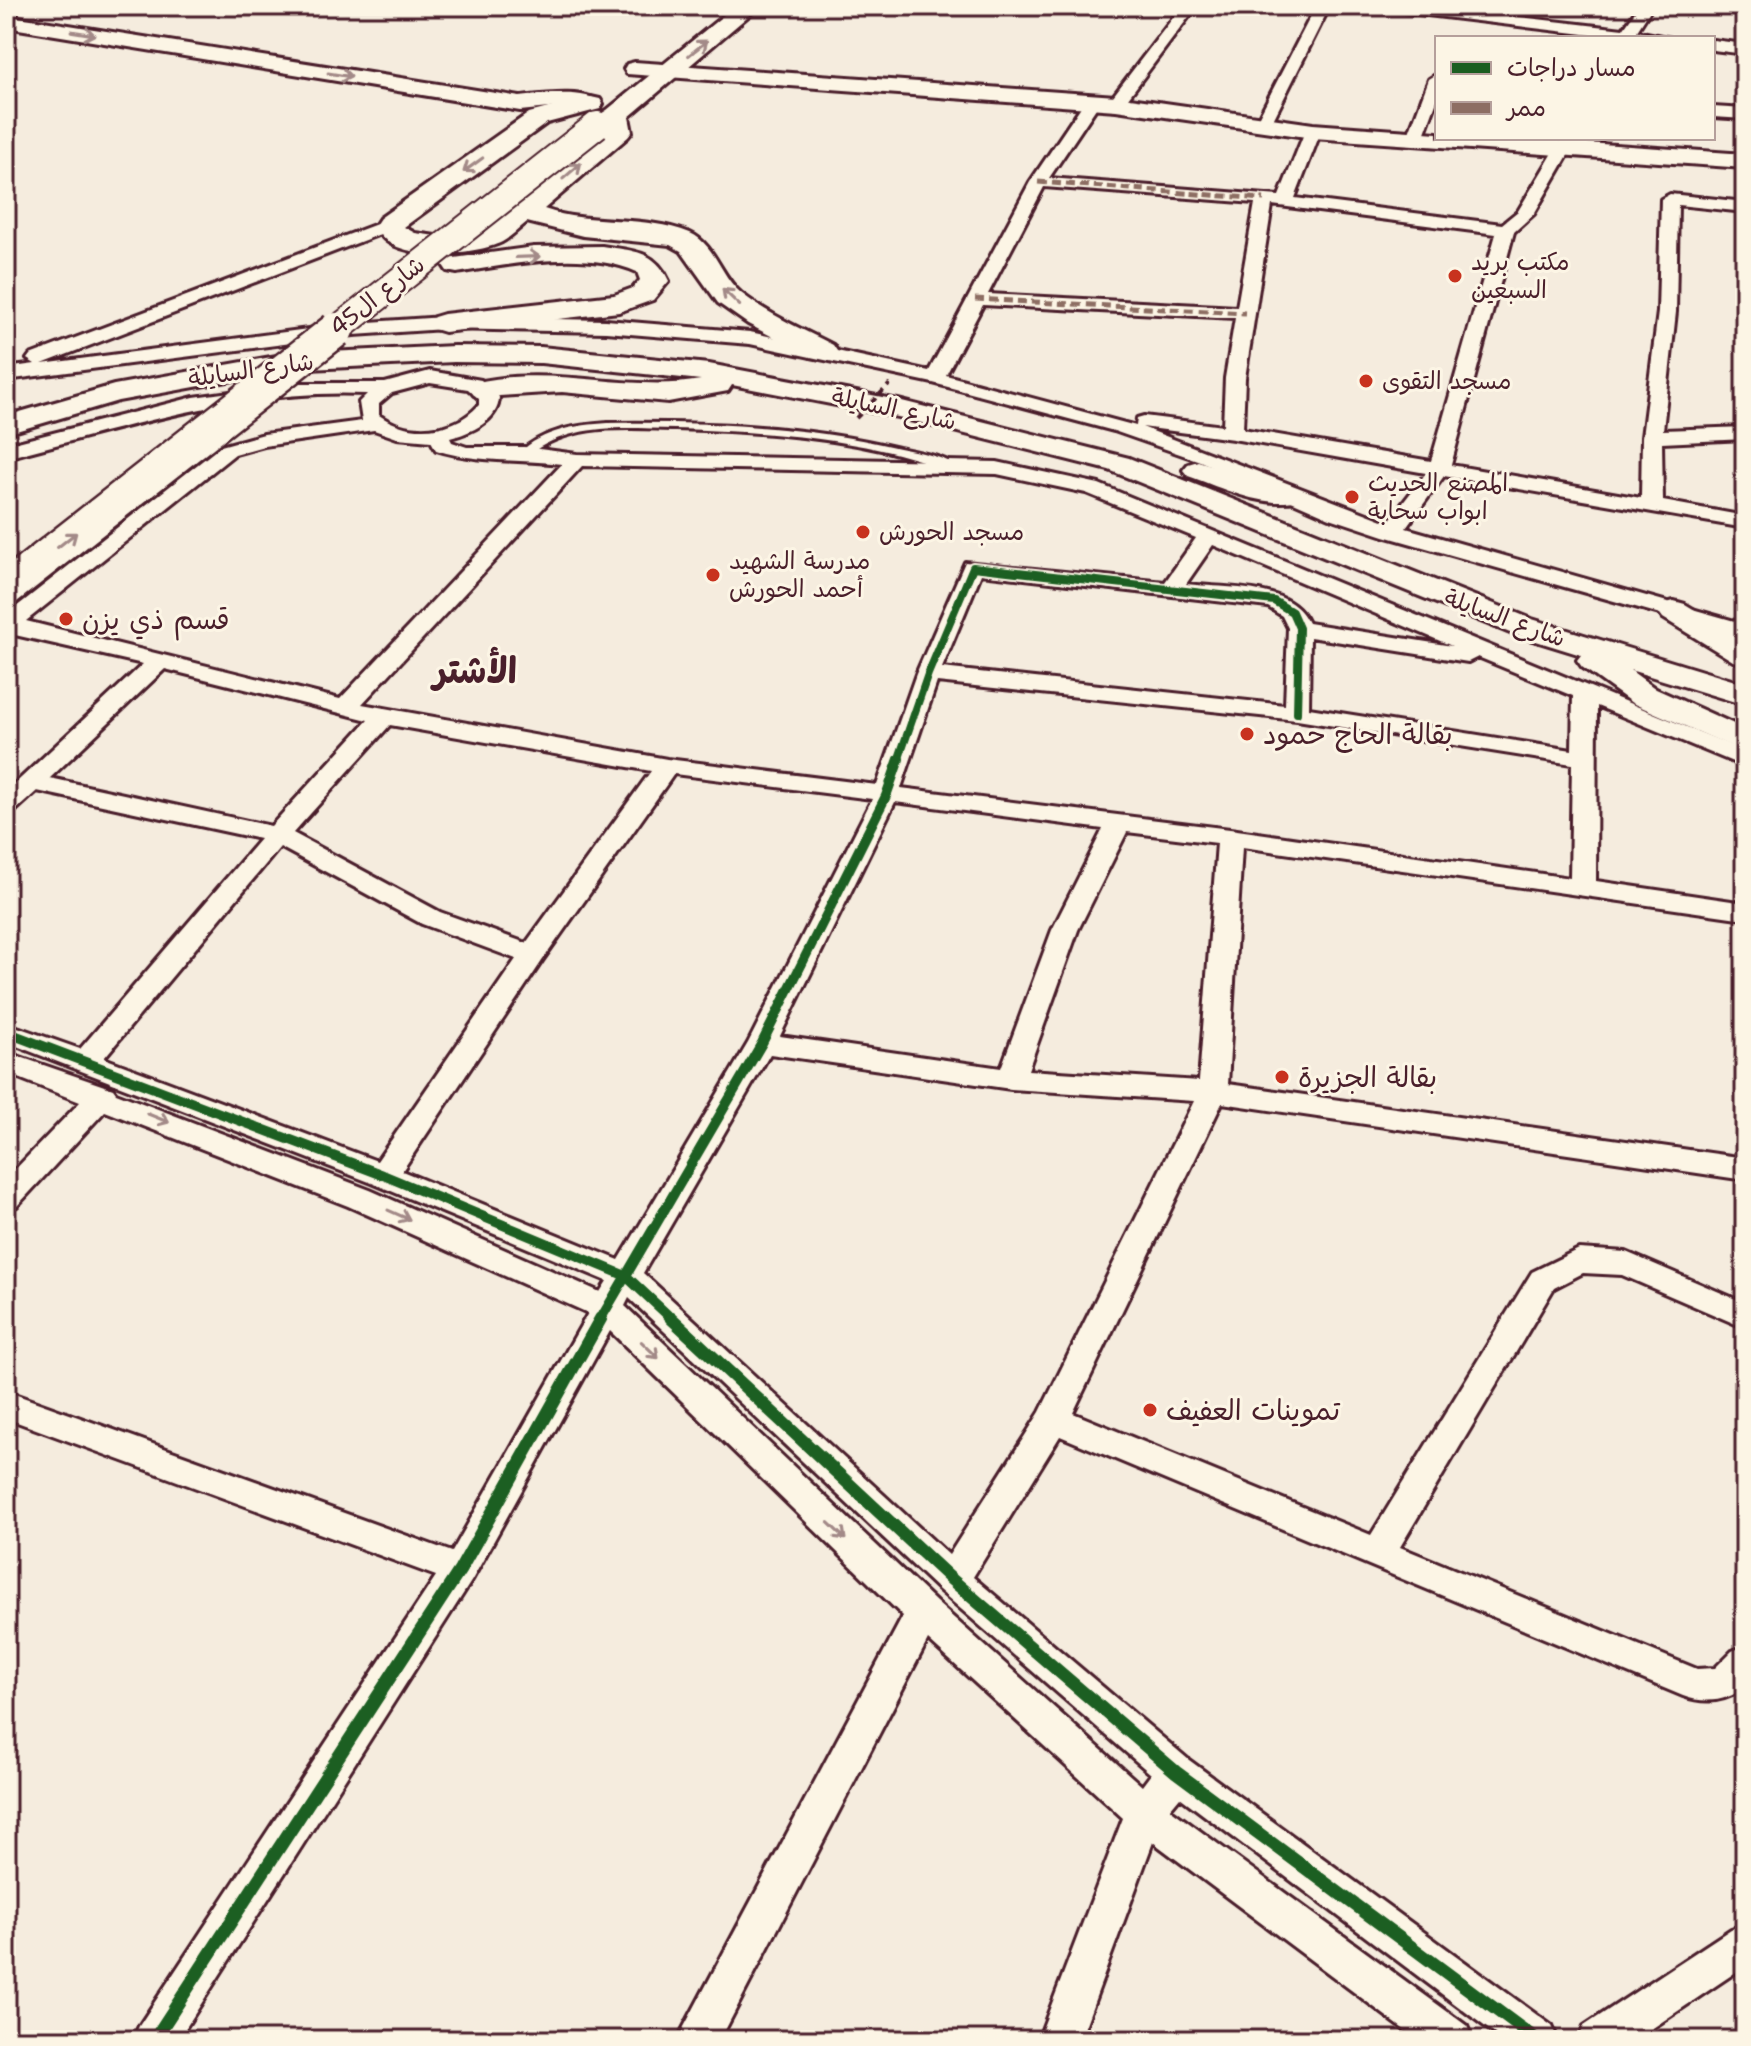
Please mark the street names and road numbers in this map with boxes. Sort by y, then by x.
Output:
street label: شارع ال45 [323,249,432,344]
street label: شارع السايلة [186,345,316,396]
street label: شارع السايلة [829,380,959,439]
street label: شارع السايلة [1440,581,1570,656]

